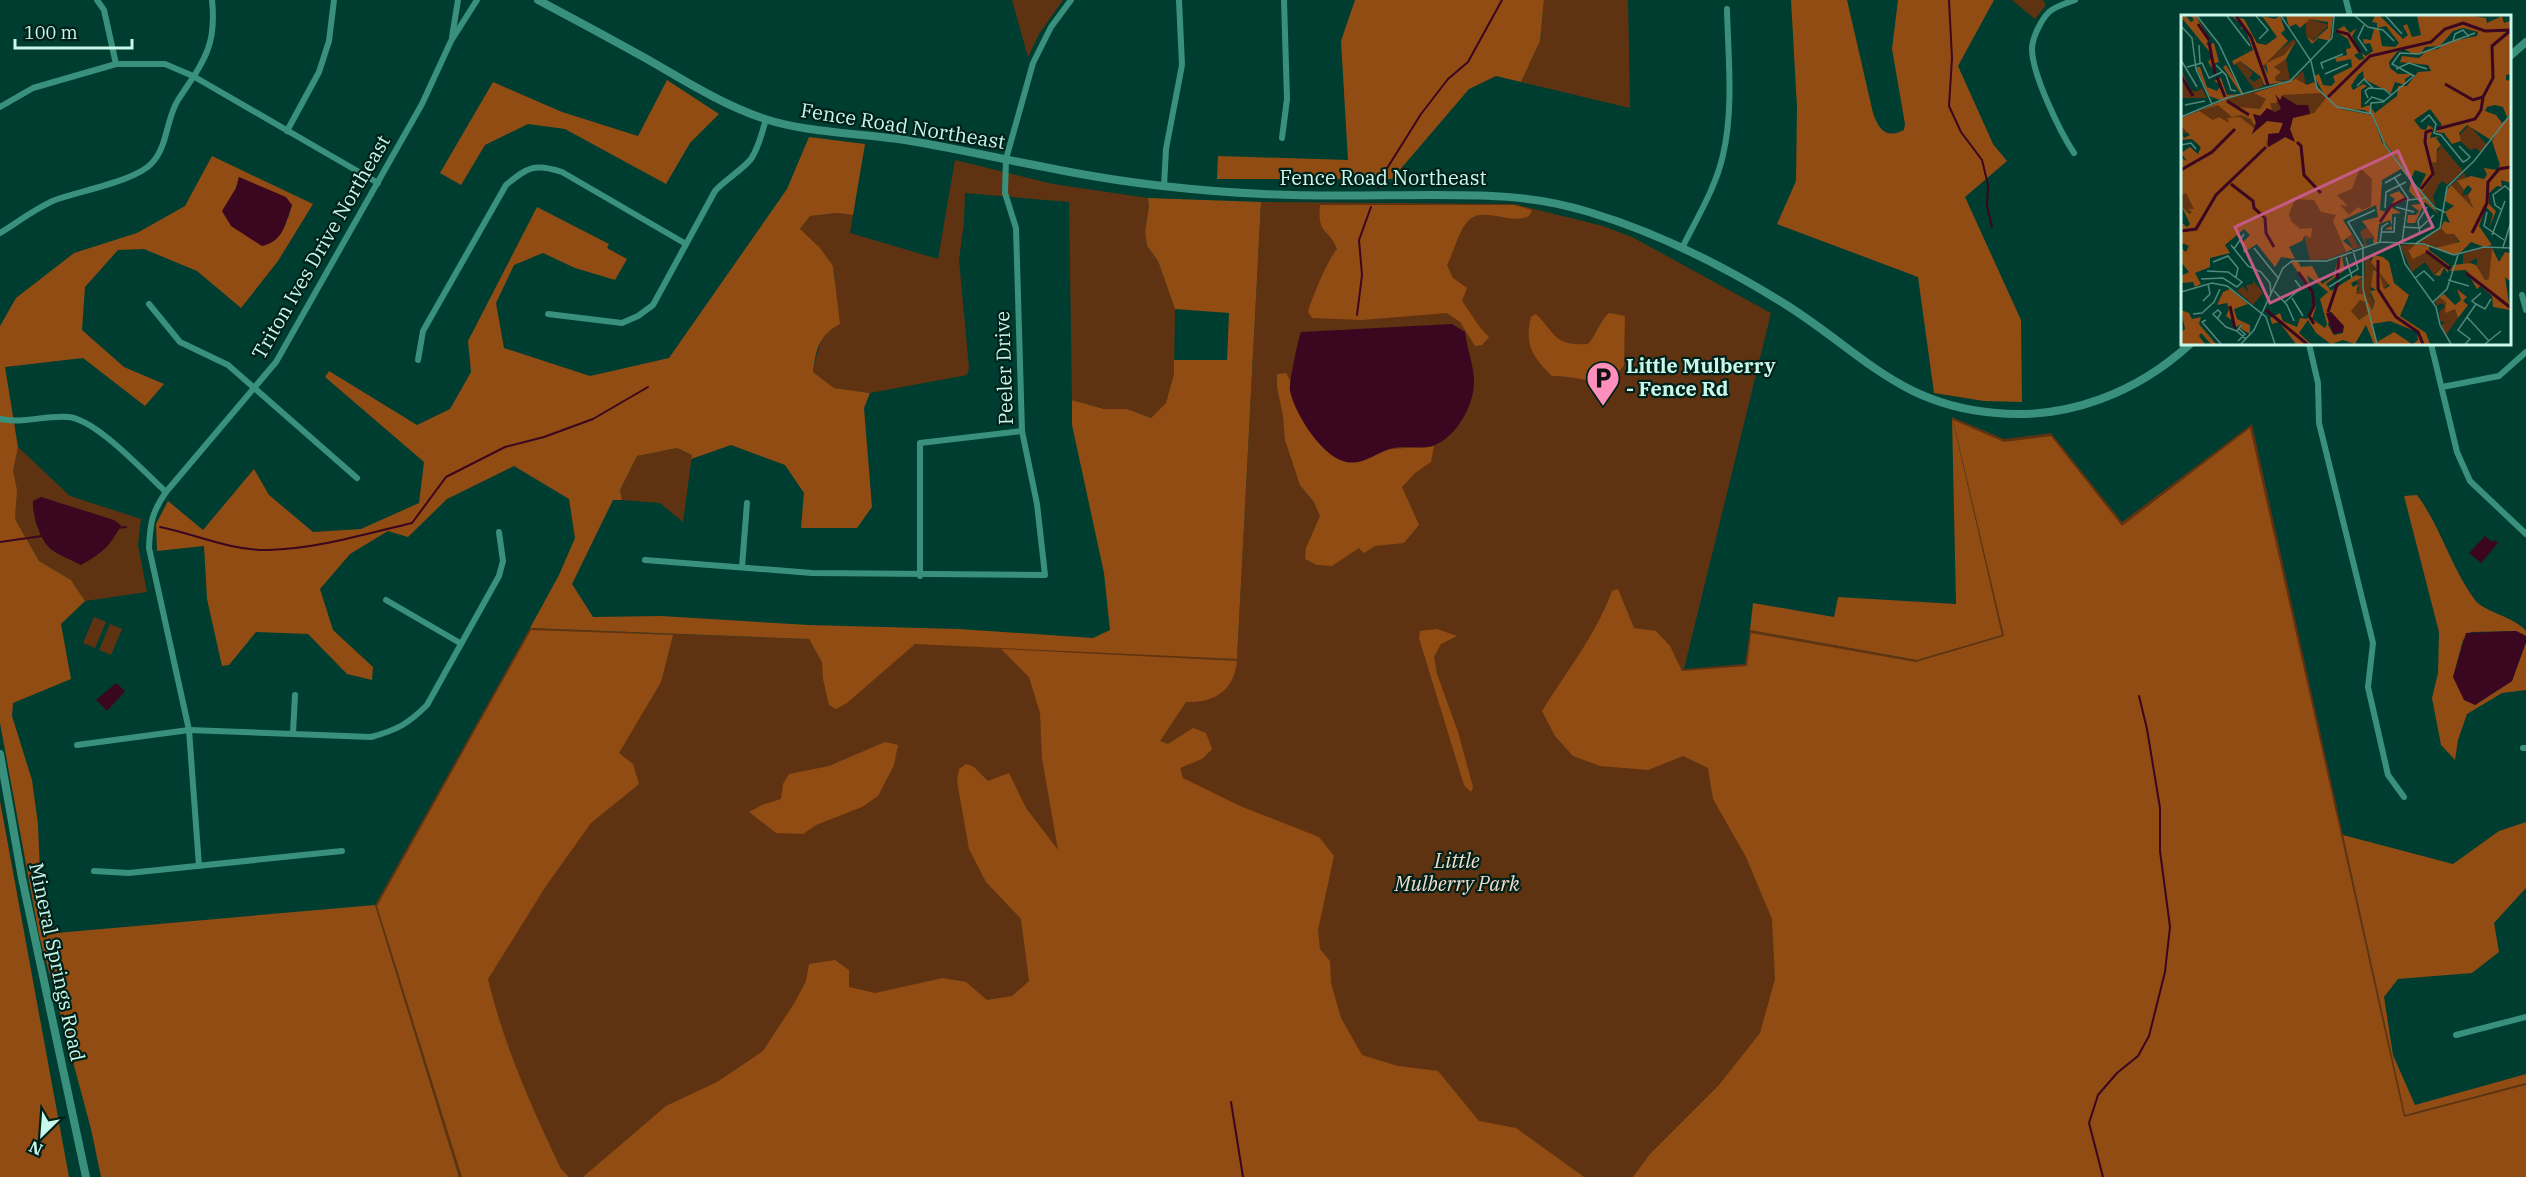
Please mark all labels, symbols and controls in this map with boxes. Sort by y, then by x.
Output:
scale bar [15,12,132,50]
inset map [2181,15,2511,345]
text: 100 m [24,21,78,44]
street label: Fence Road Northeast [799,96,1007,155]
street label: Triton Ives Drive Northeast [245,130,396,364]
street label: Fence Road Northeast [1280,164,1486,191]
street label: Peeler Drive [988,310,1019,426]
place label: Little Mulberry - Fence Rd [1626,352,1776,402]
parking icon: Little Mulberry - Fence Rd [1585,360,1621,407]
park label: Little Mulberry Park [1393,847,1520,897]
street label: Mineral Springs Road [23,860,92,1064]
north arrow [12,1105,72,1165]
text: N [26,1137,46,1160]

